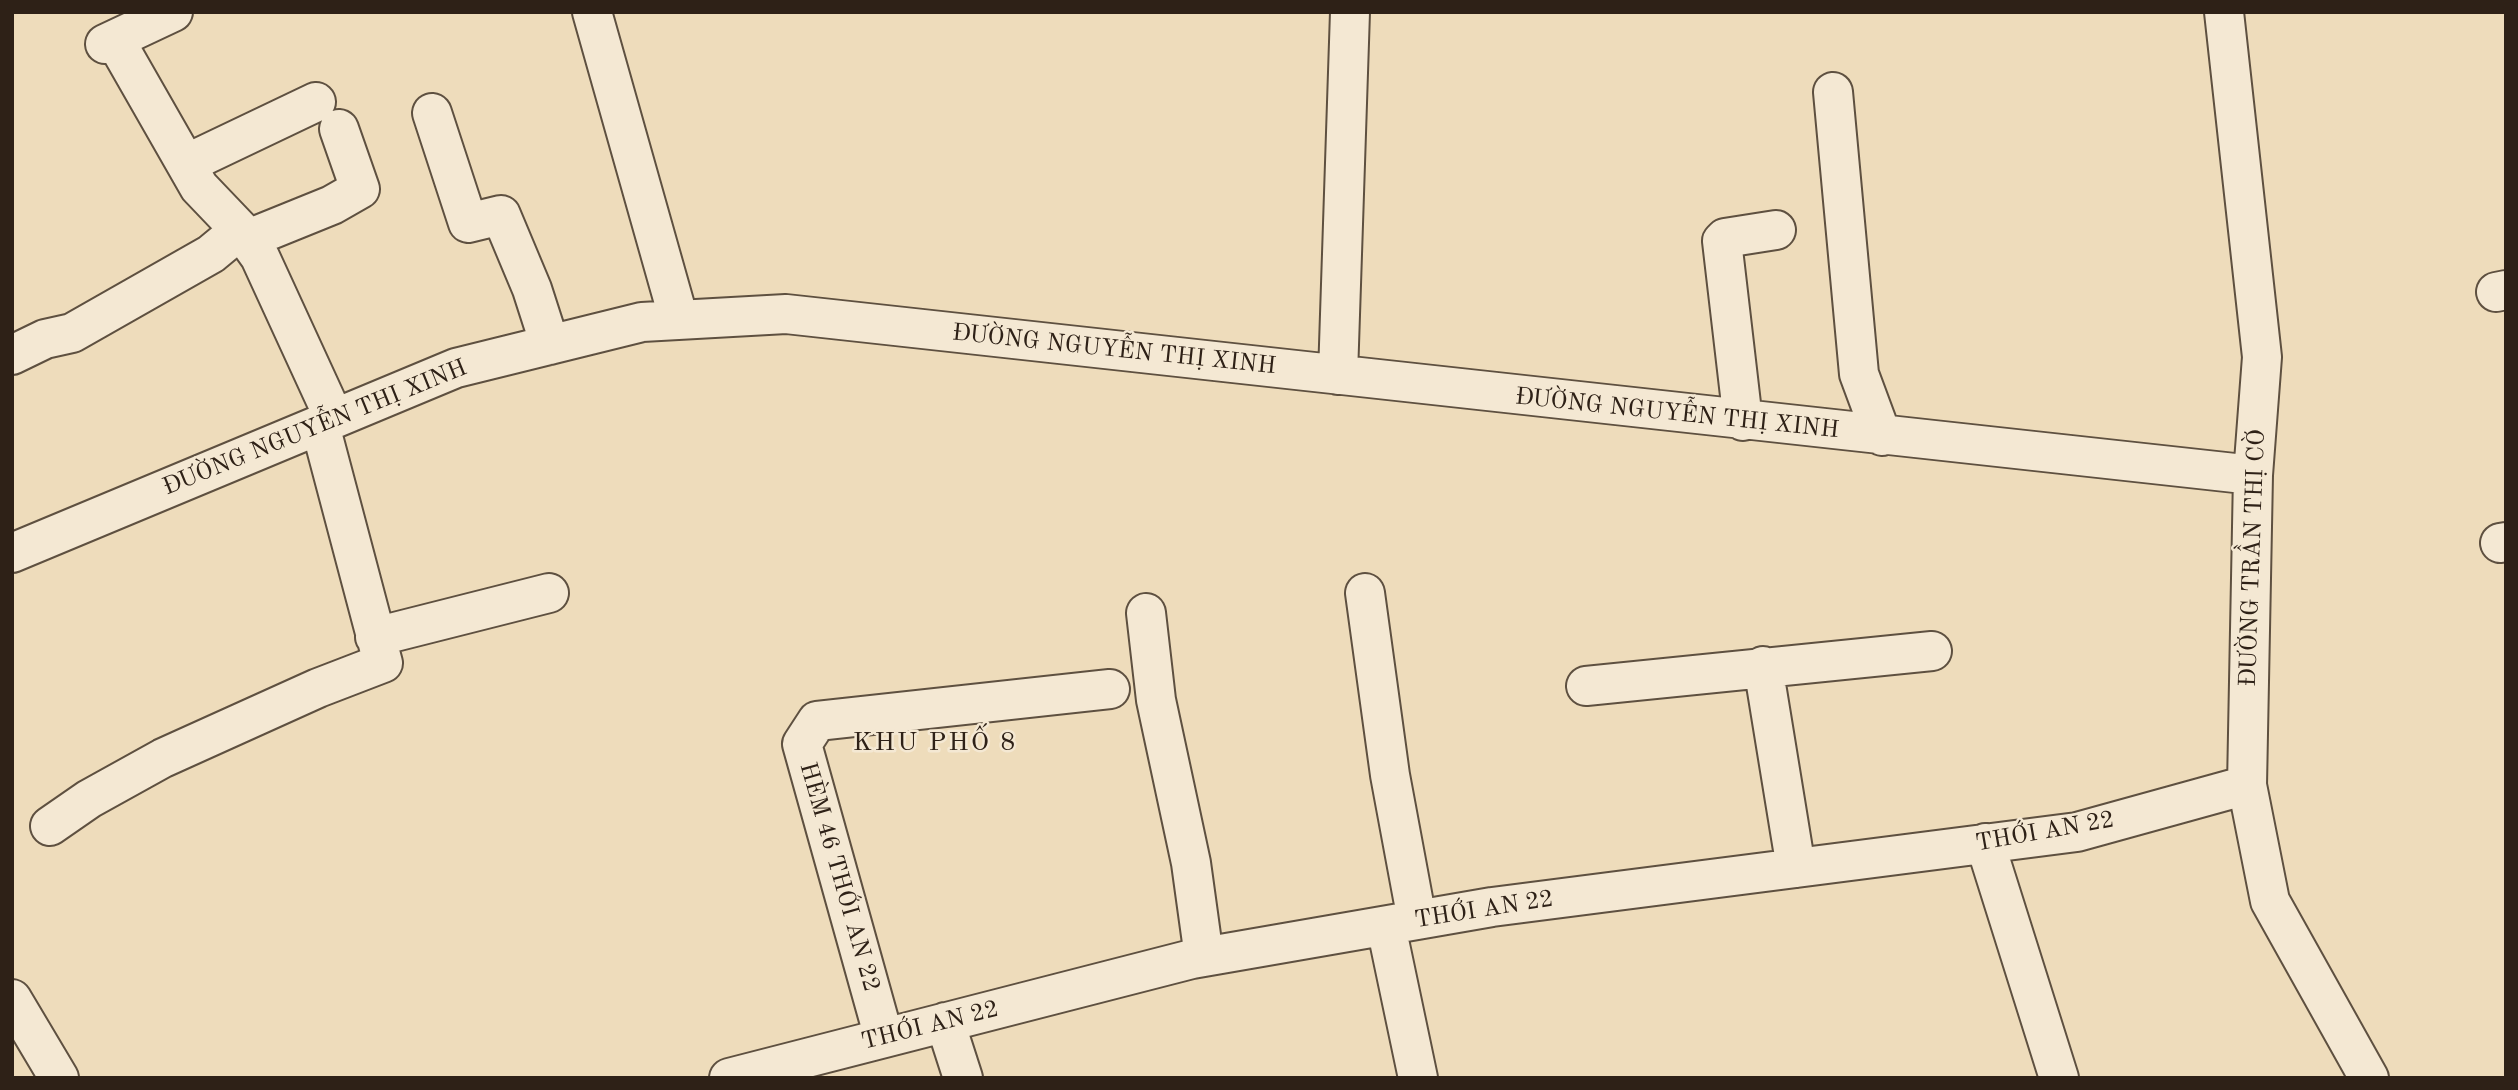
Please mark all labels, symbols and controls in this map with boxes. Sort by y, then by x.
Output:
street label: ĐƯỜNG NGUYỄN THỊ XINH [951,319,1277,381]
street label: ĐƯỜNG NGUYỄN THỊ XINH [159,354,471,502]
street label: ĐƯỜNG NGUYỄN THỊ XINH [1514,383,1840,445]
street label: ĐƯỜNG TRẦN THỊ CỜ [2234,429,2272,687]
district label: KHU PHỐ 8 [854,727,1016,759]
street label: HÈM 46 THỚI AN 22 [792,759,886,995]
street label: THỚI AN 22 [1973,806,2117,858]
street label: THỚI AN 22 [1412,885,1556,935]
street label: THỚI AN 22 [858,995,1002,1057]

